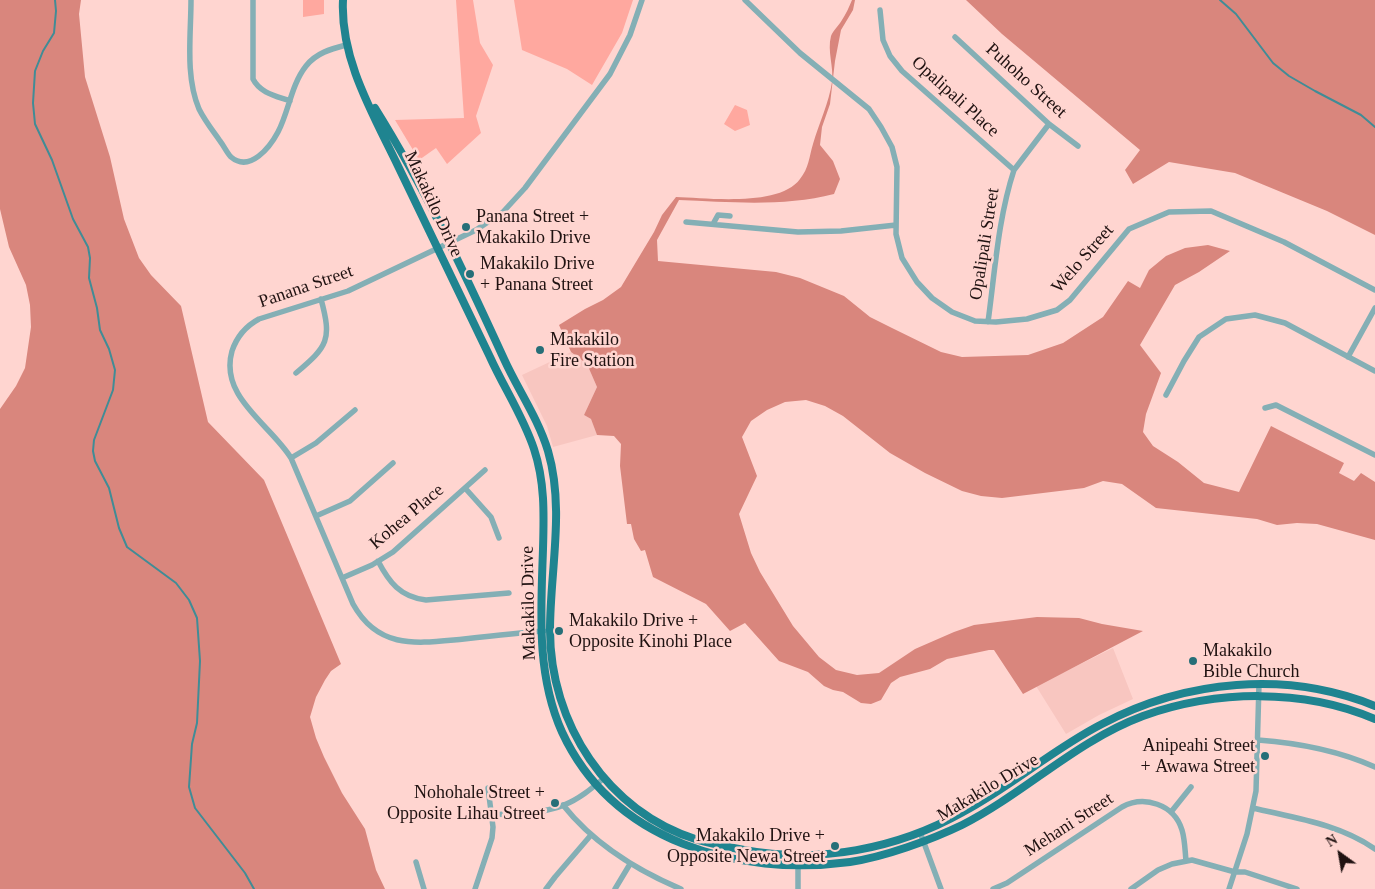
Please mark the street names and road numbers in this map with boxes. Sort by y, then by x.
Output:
street label: Puhoho Street [981,39,1071,123]
street label: Opalipali Place [907,52,1003,142]
street label: Makakilo Drive [399,148,467,260]
street label: Opalipali Street [965,186,1005,302]
street label: Welo Street [1047,220,1119,298]
street label: Panana Street [256,261,356,313]
street label: Kohea Place [365,480,449,554]
street label: Makakilo Drive [517,546,541,660]
street label: Makakilo Drive [933,749,1043,827]
street label: Mehani Street [1021,788,1117,862]

